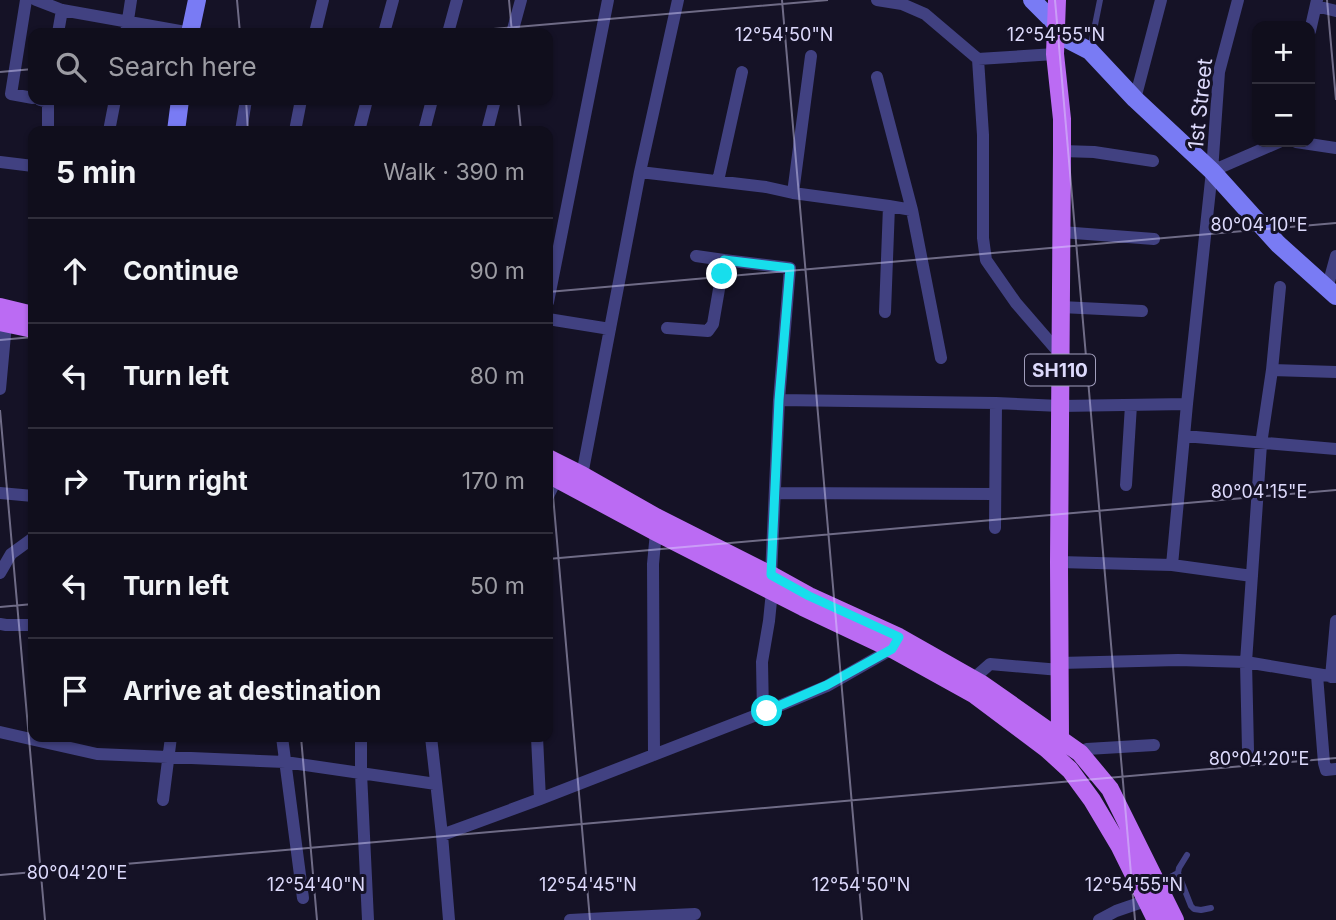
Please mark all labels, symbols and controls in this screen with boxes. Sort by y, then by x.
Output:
map controls [1252,21,1315,147]
button: + [1252,21,1315,84]
text: 12°54'50"N [735,24,833,45]
text: 12°54'55"N [1007,24,1105,45]
search box [28,28,553,105]
icon: search [52,48,90,86]
text: Search here [108,51,257,82]
street label: 1st Street [1183,57,1217,151]
button: − [1252,84,1315,147]
text: 5 min [56,154,136,190]
text: Walk · 390 m [383,158,525,186]
text: 80°04'10"E [1211,214,1307,235]
icon: ahead [56,252,94,290]
text: Continue [123,255,239,286]
text: 90 m [470,257,525,285]
route end [706,258,737,289]
road number: SH110 [1025,354,1095,386]
icon: left [56,357,94,395]
text: Turn left [123,360,229,391]
text: 80 m [470,362,525,390]
icon: right [56,462,94,500]
text: Turn right [123,465,248,496]
text: 170 m [462,467,525,495]
text: 80°04'15"E [1211,481,1307,502]
icon: left [56,567,94,605]
text: Turn left [123,570,229,601]
text: 50 m [470,572,525,600]
icon: arrive [56,672,94,710]
text: Arrive at destination [123,675,382,706]
route start [751,695,782,726]
text: 80°04'20"E [1209,748,1309,769]
text: 80°04'20"E [27,862,127,883]
text: 12°54'40"N [267,874,365,895]
text: 12°54'45"N [539,874,637,895]
text: 12°54'50"N [812,874,910,895]
text: 12°54'55"N [1085,874,1183,895]

